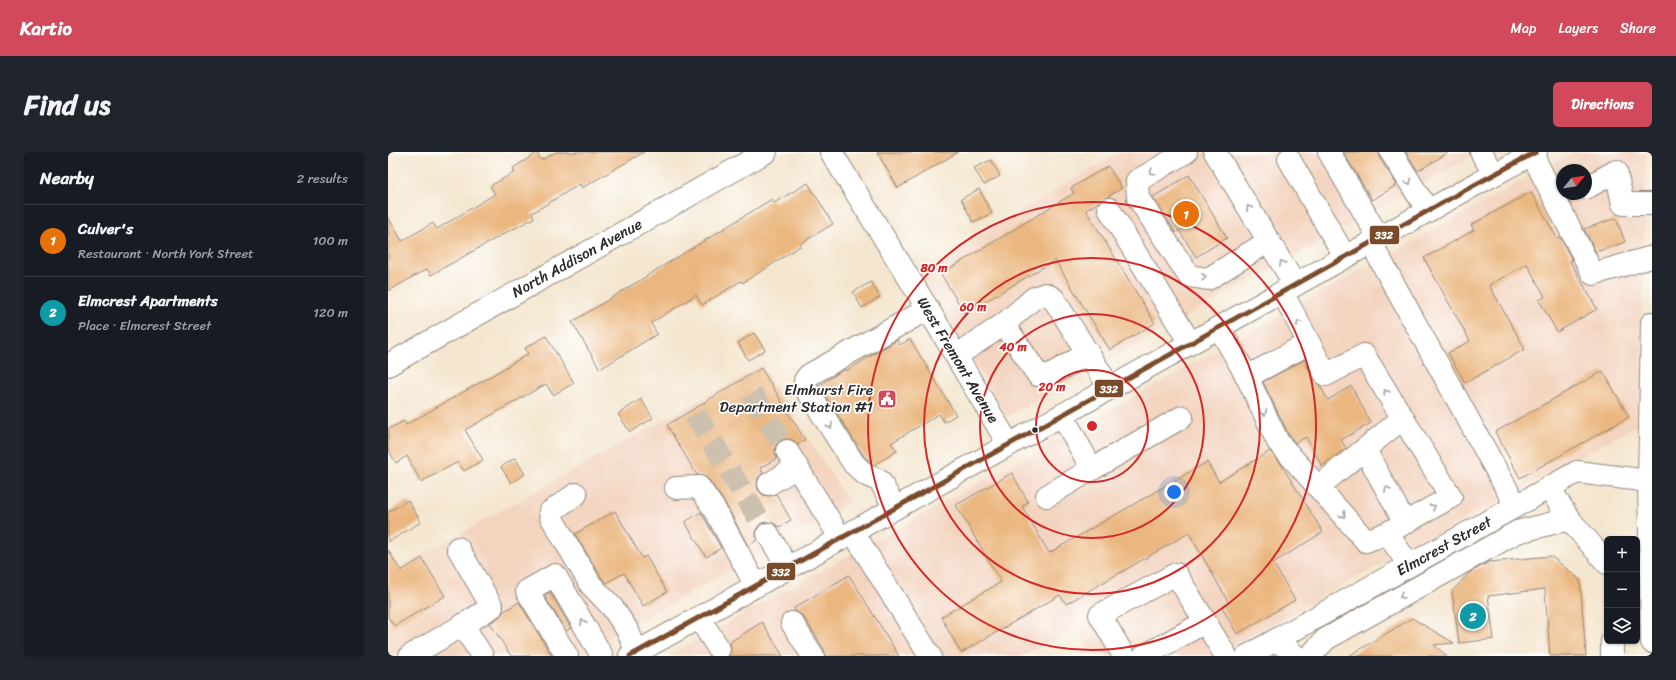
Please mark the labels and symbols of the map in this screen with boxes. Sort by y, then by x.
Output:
north arrow [1556,164,1592,200]
one-way arrow [1149,168,1156,175]
one-way arrow [1404,178,1411,185]
pin: 1 [1173,199,1199,229]
one-way arrow [1246,205,1253,212]
street label: North Addison Avenue [507,211,647,305]
line badge: 332 [1369,225,1400,245]
text: 332 [1374,226,1394,245]
text: 80 m [919,257,948,279]
one-way arrow [1279,260,1287,267]
one-way arrow [1201,273,1208,282]
street label: West Fremont Avenue [910,292,1006,428]
text: 60 m [959,296,987,318]
one-way arrow [1296,320,1303,328]
text: 40 m [998,336,1027,358]
text: 20 m [1038,376,1066,398]
place label: Elmhurst Fire Department Station #1 [720,377,873,420]
line badge: 332 [1094,379,1124,398]
text: 332 [1099,380,1119,399]
public building icon: Elmhurst Fire Department Station #1 [876,388,898,410]
one-way arrow [1384,389,1391,396]
one-way arrow [1259,408,1267,416]
centre of rings [1085,419,1099,433]
one-way arrow [825,421,832,428]
unlabelled marker [1030,425,1040,435]
your location [1164,482,1184,502]
one-way arrow [1384,485,1391,493]
one-way arrow [1429,505,1436,512]
street label: Elmcrest Street [1391,508,1497,583]
one-way arrow [1338,510,1345,518]
line badge: 332 [766,562,796,581]
text: 332 [771,563,791,582]
one-way arrow [1399,592,1406,599]
pin: 2 [1460,601,1486,631]
one-way arrow [580,619,587,626]

